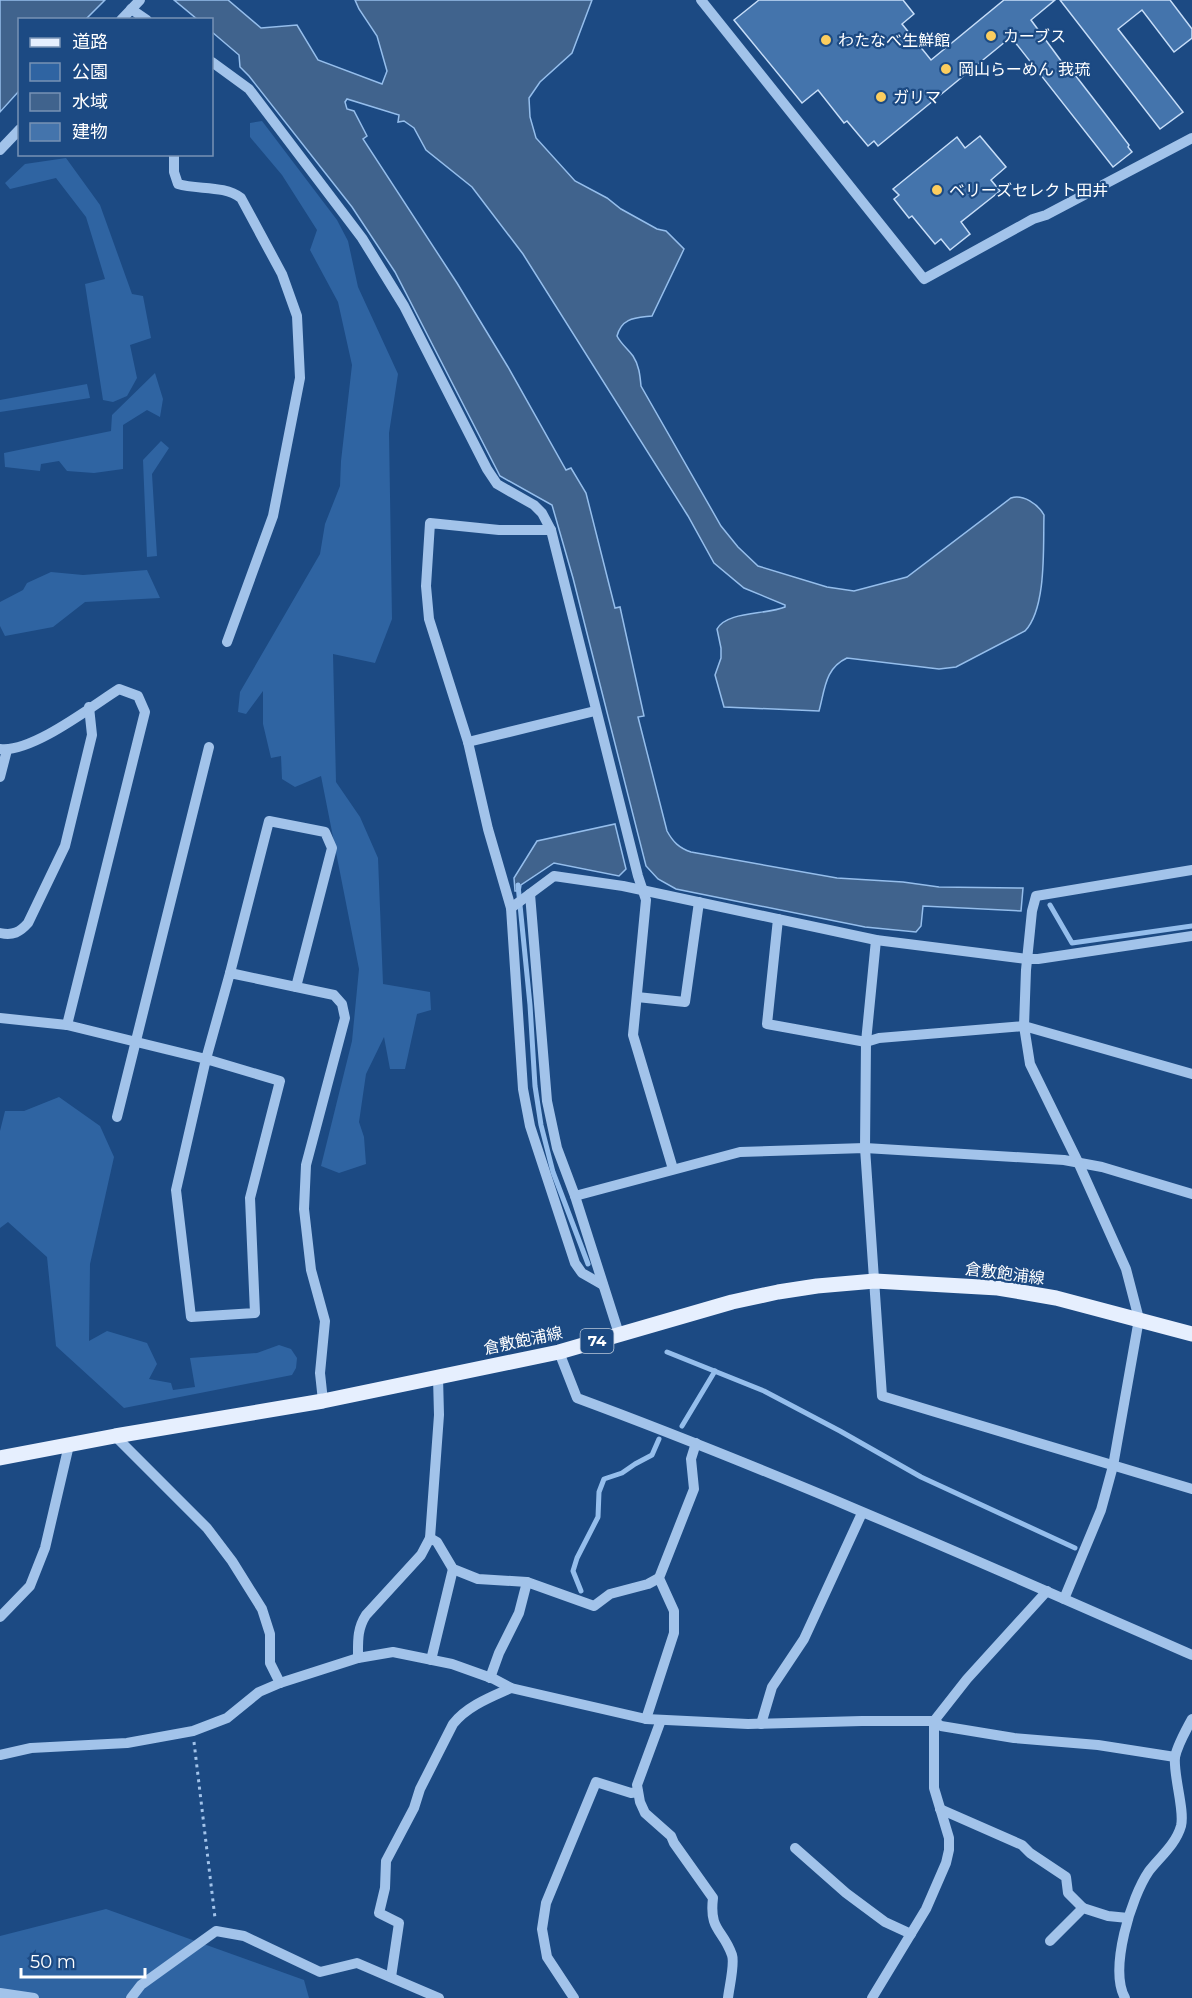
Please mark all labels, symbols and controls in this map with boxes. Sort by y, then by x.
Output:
legend [18,18,213,156]
place label: カーブス [1003,27,1066,46]
marker: カーブス [984,29,998,43]
text: 道路 [72,31,108,53]
place label: わたなべ生鮮館 [838,31,950,50]
marker: わたなべ生鮮館 [819,33,833,47]
place label: 岡山らーめん 我琉 [958,60,1090,79]
text: 公園 [72,61,108,83]
marker: 岡山らーめん 我琉 [939,62,953,76]
place label: ガリマ [893,88,941,107]
marker: ガリマ [874,90,888,104]
text: 水域 [72,91,108,113]
text: 建物 [72,121,108,143]
place label: ベリーズセレクト田井 [949,181,1108,200]
marker: ベリーズセレクト田井 [930,183,944,197]
street label: 倉敷飽浦線 [964,1259,1046,1288]
street label: 倉敷飽浦線 [482,1323,564,1358]
road number: 74 [580,1329,614,1353]
scale bar [21,1941,146,1979]
text: 50 m [30,1951,76,1973]

